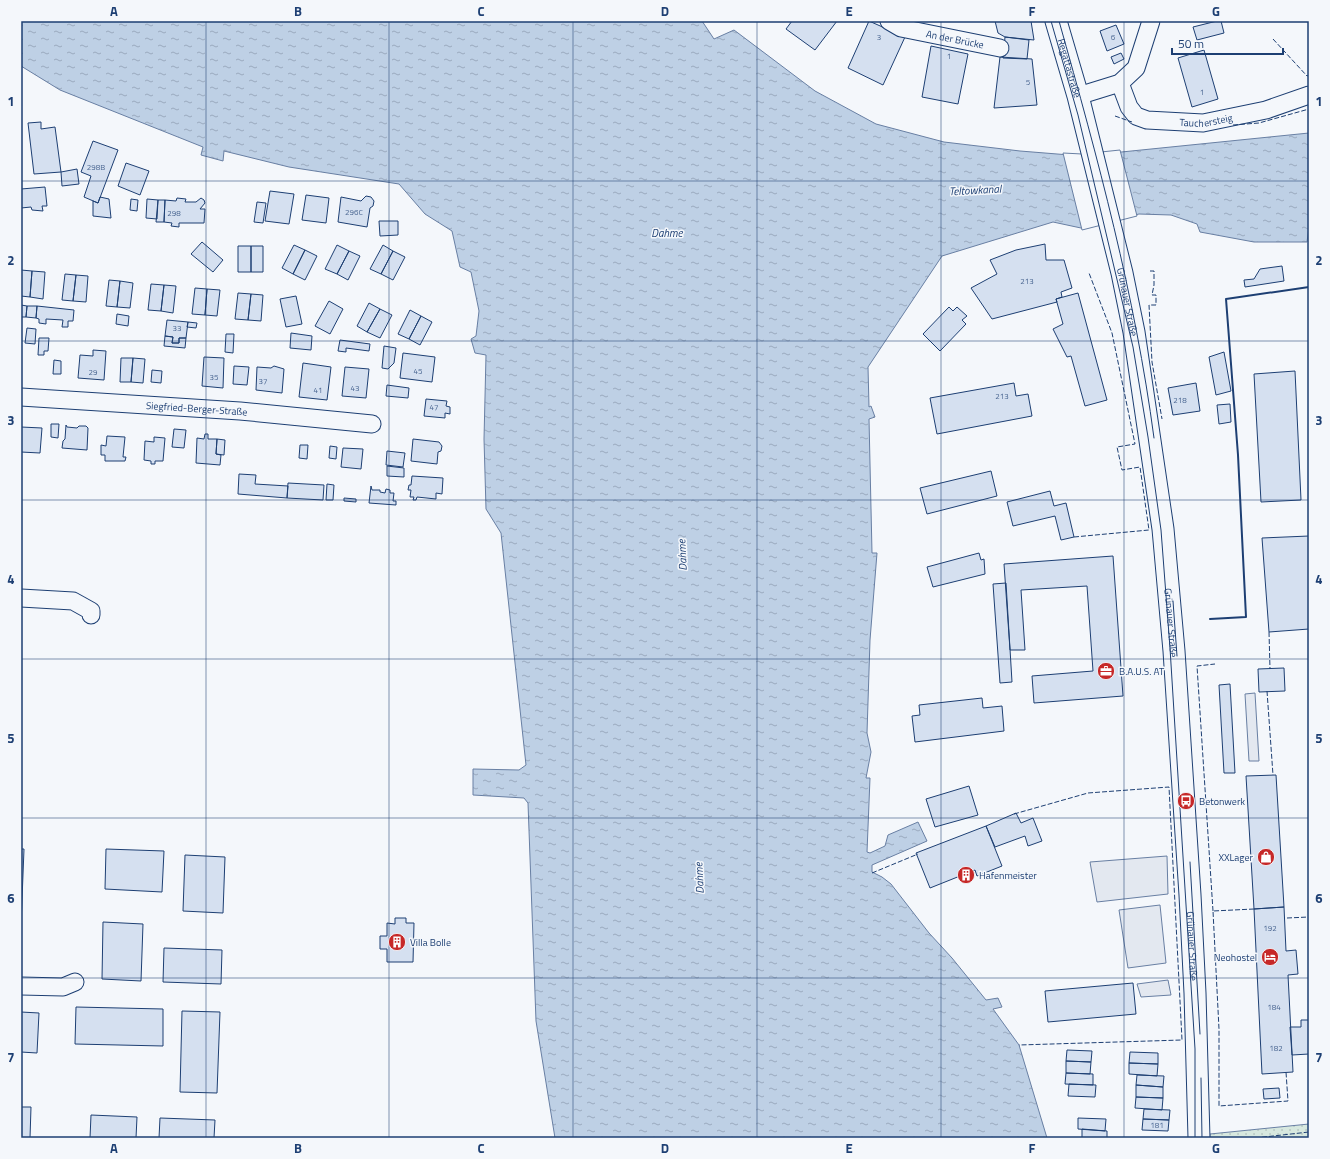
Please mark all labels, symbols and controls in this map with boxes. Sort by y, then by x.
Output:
text: A [110,1,118,21]
text: B [294,1,302,21]
text: C [477,1,485,21]
text: D [661,1,669,21]
text: E [845,1,853,21]
text: F [1029,1,1036,21]
text: G [1212,1,1220,21]
street label: An der Brücke [925,26,985,53]
scale bar [1172,30,1283,56]
house number: 3 [877,31,881,43]
house number: 6 [1111,31,1116,43]
text: 50 m [1178,34,1204,53]
street label: Regattastraße [1054,37,1085,99]
house number: 1 [947,50,951,62]
house number: 5 [1026,76,1031,88]
house number: 1 [1200,86,1204,98]
text: 1 [7,91,15,111]
text: 1 [1315,91,1323,111]
street label: Tauchersteig [1179,110,1234,131]
house number: 298B [87,161,105,173]
water label: Teltowkanal [949,181,1003,199]
house number: 296C [345,206,364,218]
house number: 298 [167,207,181,219]
water label: Dahme [651,225,684,241]
text: 2 [7,250,15,270]
text: 2 [1315,250,1323,270]
street label: Grünauer Straße [1113,266,1142,337]
house number: 213 [1020,275,1034,287]
house number: 33 [173,322,181,334]
house number: 45 [414,365,423,377]
house number: 29 [89,366,98,378]
house number: 35 [210,371,219,383]
house number: 37 [259,375,267,387]
house number: 43 [351,382,359,394]
house number: 41 [314,384,322,396]
house number: 213 [995,390,1009,402]
house number: 218 [1173,394,1187,406]
street label: Siegfried-Berger-Straße [145,398,248,420]
house number: 47 [430,401,438,413]
text: 3 [7,410,15,430]
text: 3 [1315,410,1323,430]
water label: Dahme [673,538,691,571]
text: 4 [7,569,15,589]
text: 4 [1315,569,1323,589]
street label: Grünauer Straße [1160,587,1181,658]
office icon: B.A.U.S. AT [1096,661,1116,681]
place label: B.A.U.S. AT [1119,664,1165,679]
text: 5 [7,728,15,748]
text: 5 [1315,728,1323,748]
bus stop icon: Betonwerk [1176,791,1196,811]
place label: Betonwerk [1199,794,1245,809]
shop icon: XXLager [1256,847,1276,867]
place label: XXLager [1218,850,1254,865]
water label: Dahme [690,861,708,894]
building icon: Hafenmeister [956,865,976,885]
place label: Hafenmeister [979,868,1037,883]
text: 6 [7,888,15,908]
text: 6 [1315,888,1323,908]
street label: Grünauer Straße [1183,911,1201,981]
house number: 192 [1263,922,1277,934]
building icon: Villa Bolle [387,932,407,952]
place label: Villa Bolle [410,935,451,950]
hotel icon: Neohostel [1260,947,1280,967]
place label: Neohostel [1214,950,1257,965]
house number: 184 [1267,1001,1281,1013]
house number: 182 [1269,1042,1283,1054]
text: 7 [7,1047,15,1067]
text: 7 [1315,1047,1323,1067]
house number: 181 [1150,1119,1164,1131]
text: A [110,1138,118,1158]
text: B [294,1138,302,1158]
text: C [477,1138,485,1158]
text: D [661,1138,669,1158]
text: E [845,1138,853,1158]
text: F [1029,1138,1036,1158]
text: G [1212,1138,1220,1158]

